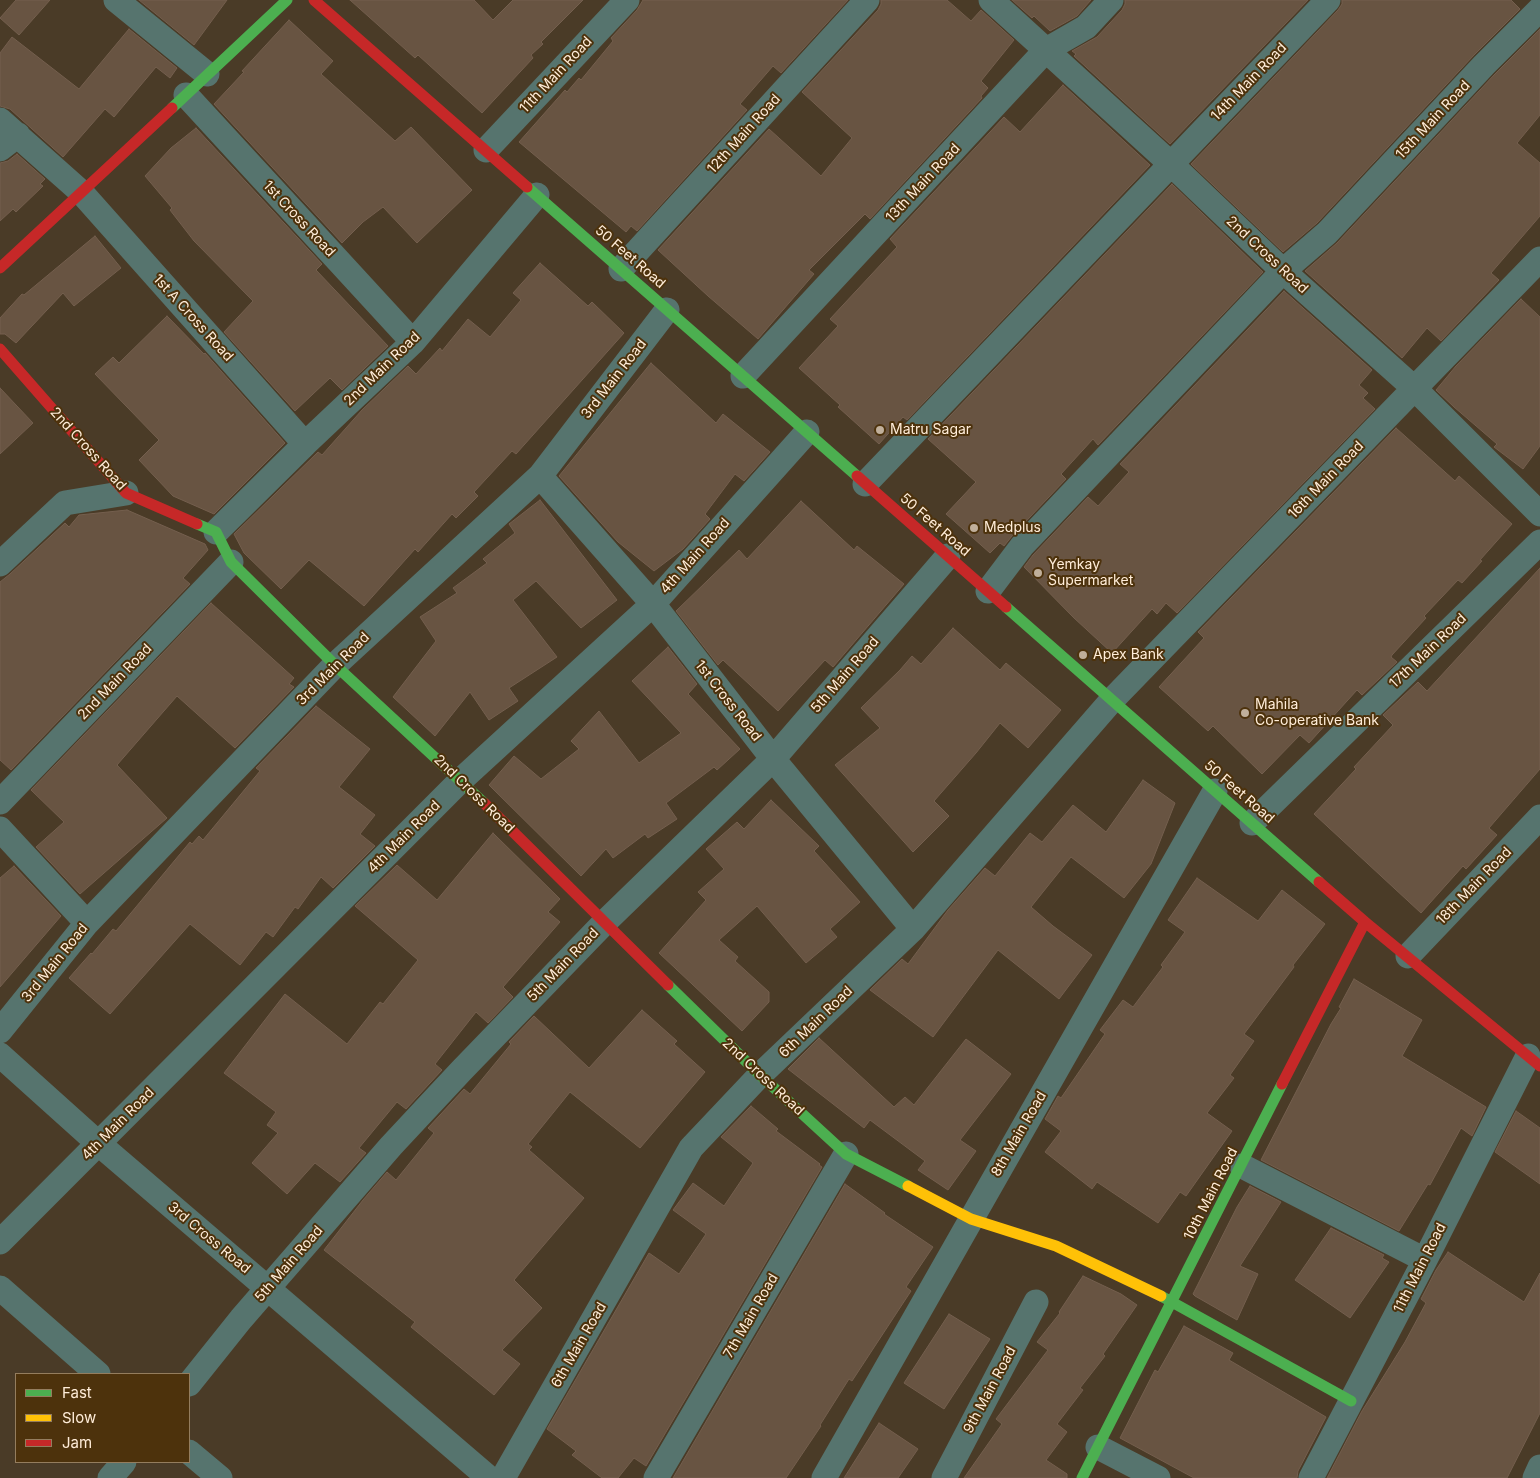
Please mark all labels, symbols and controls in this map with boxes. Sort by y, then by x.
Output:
street label: 11th Main Road [516,33,596,117]
street label: 14th Main Road [1208,40,1290,124]
street label: 15th Main Road [1392,77,1474,163]
street label: 12th Main Road [704,91,784,177]
street label: 13th Main Road [882,140,964,226]
street label: 1st Cross Road [260,178,338,260]
street label: 2nd Cross Road [1223,213,1311,297]
street label: 50 Feet Road [591,222,669,292]
street label: 1st A Cross Road [150,271,236,365]
street label: 2nd Main Road [340,329,424,409]
street label: 3rd Main Road [578,336,650,422]
street label: 2nd Cross Road [46,404,130,494]
place label: Matru Sagar [890,422,971,438]
marker: Matru Sagar [874,424,886,436]
street label: 16th Main Road [1285,438,1367,522]
street label: 50 Feet Road [896,490,974,560]
street label: 4th Main Road [657,515,733,597]
place label: Medplus [984,520,1041,536]
marker: Medplus [968,522,980,534]
place label: Yemkay Supermarket [1048,557,1133,590]
marker: Yemkay Supermarket [1032,567,1044,579]
street label: 17th Main Road [1386,610,1470,692]
street label: 3rd Main Road [293,629,373,709]
street label: 5th Main Road [807,634,883,716]
street label: 2nd Main Road [75,640,155,724]
place label: Apex Bank [1093,647,1164,663]
marker: Apex Bank [1077,649,1089,661]
street label: 1st Cross Road [691,657,765,745]
place label: Mahila Co-operative Bank [1255,697,1379,730]
marker: Mahila Co-operative Bank [1239,707,1251,719]
street label: 2nd Cross Road [430,751,518,837]
street label: 50 Feet Road [1200,757,1278,827]
street label: 4th Main Road [364,797,444,877]
street label: 18th Main Road [1433,844,1515,928]
street label: 3rd Main Road [18,920,92,1006]
street label: 5th Main Road [524,925,602,1005]
street label: 6th Main Road [776,983,856,1061]
street label: 2nd Cross Road [719,1035,807,1119]
street label: 4th Main Road [78,1084,158,1164]
street label: 8th Main Road [988,1089,1050,1179]
street label: 10th Main Road [1180,1145,1242,1243]
street label: 3rd Cross Road [164,1199,254,1277]
street label: 11th Main Road [1390,1220,1450,1316]
street label: 5th Main Road [251,1223,327,1305]
street label: 7th Main Road [720,1271,782,1361]
street label: 6th Main Road [548,1300,610,1390]
street label: 9th Main Road [960,1344,1020,1436]
legend [15,1373,190,1463]
text: Fast [62,1383,92,1402]
text: Slow [62,1408,96,1427]
text: Jam [62,1433,92,1452]

